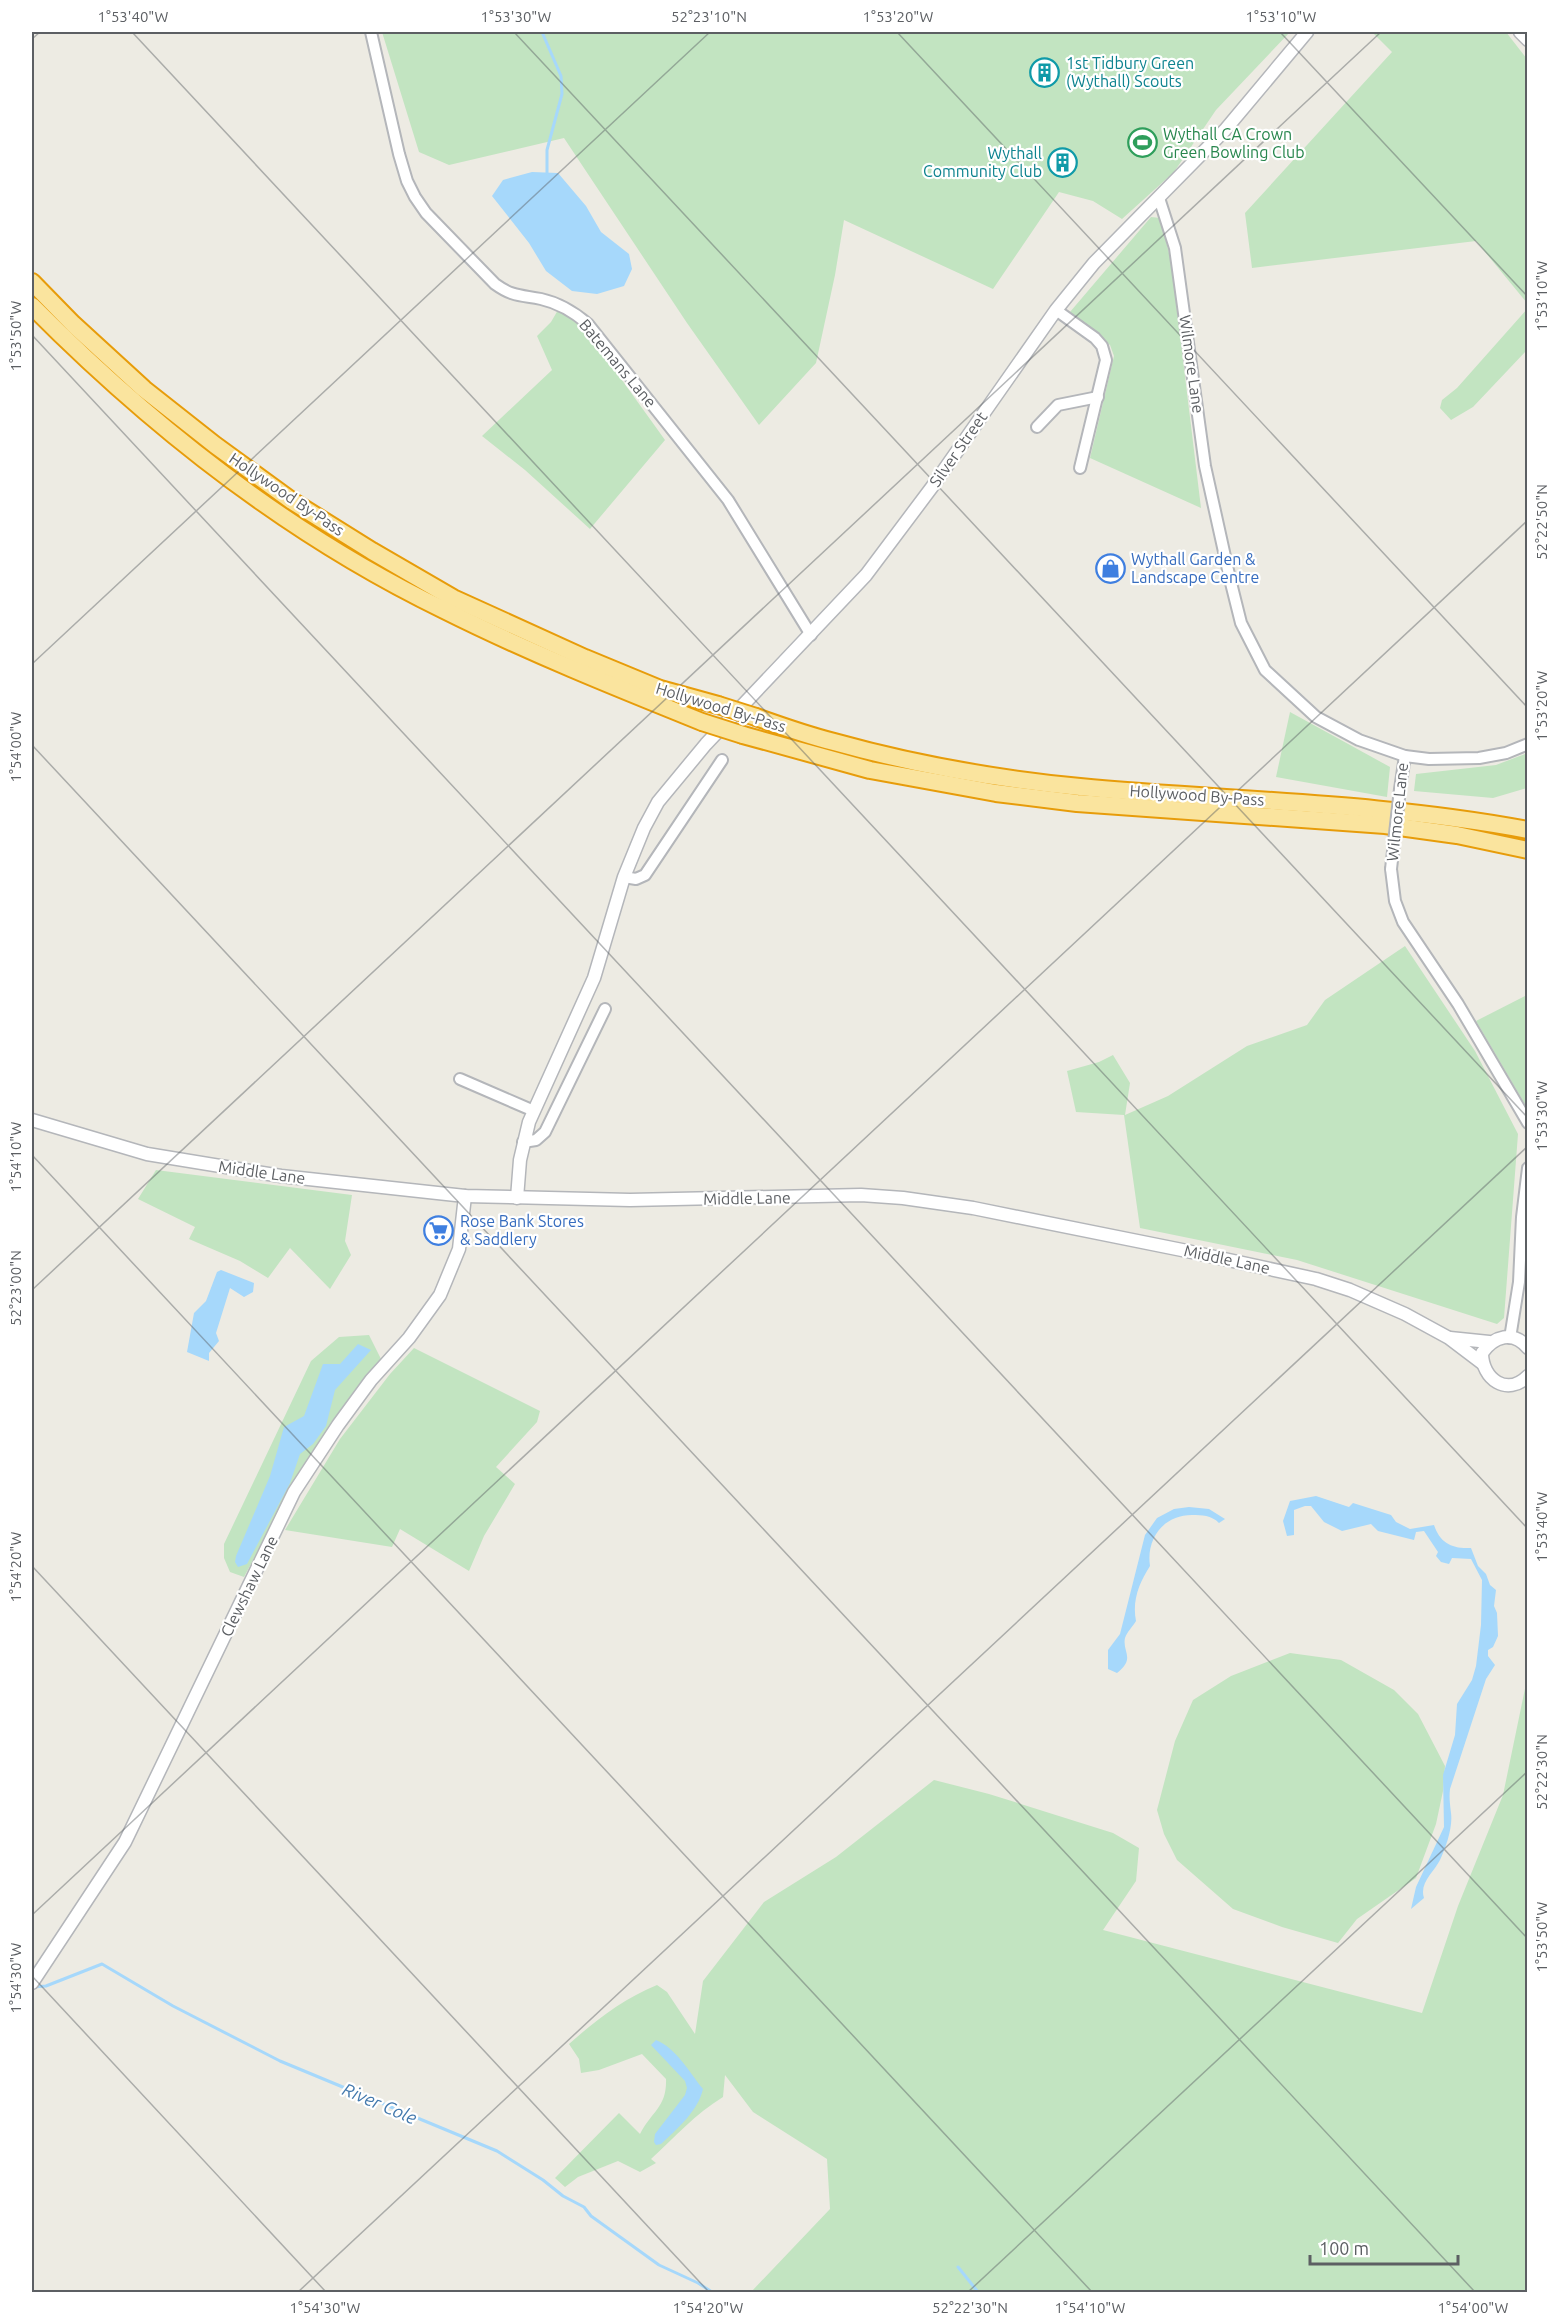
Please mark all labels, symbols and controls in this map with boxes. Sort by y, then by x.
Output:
text: 1°53'40"W [98,8,169,25]
text: 1°53'30"W [481,8,552,25]
text: 52°23'10"N [671,8,747,25]
text: 1°53'20"W [863,8,934,25]
text: 1°53'10"W [1246,8,1317,25]
place label: 1st Tidbury Green (Wythall) Scouts [1066,54,1194,91]
building icon: 1st Tidbury Green (Wythall) Scouts [1029,56,1061,88]
place label: Wythall CA Crown Green Bowling Club [1163,125,1305,161]
sports icon: Wythall CA Crown Green Bowling Club [1126,127,1158,159]
place label: Wythall Community Club [923,144,1042,180]
building icon: Wythall Community Club [1047,146,1079,178]
text: 1°53'10"W [1533,260,1550,331]
text: 1°53'50"W [7,300,24,371]
street label: Wilmore Lane [1176,314,1208,414]
street label: Batemans Lane [576,315,660,411]
street label: Silver Street [926,407,991,490]
street label: Hollywood By-Pass [226,449,348,539]
text: 52°22'50"N [1533,484,1550,560]
place label: Wythall Garden & Landscape Centre [1131,550,1259,586]
shop icon: Wythall Garden & Landscape Centre [1094,552,1126,584]
text: 1°53'20"W [1533,670,1550,741]
street label: Hollywood By-Pass [654,679,788,735]
text: 1°54'00"W [7,711,24,782]
street label: Wilmore Lane [1383,762,1411,862]
street label: Hollywood By-Pass [1129,781,1265,809]
text: 1°53'30"W [1533,1080,1550,1151]
text: 1°54'10"W [7,1121,24,1192]
street label: Middle Lane [217,1157,307,1187]
street label: Middle Lane [703,1188,791,1208]
place label: Rose Bank Stores & Saddlery [460,1212,584,1248]
supermarket icon: Rose Bank Stores & Saddlery [423,1214,455,1246]
street label: Middle Lane [1182,1241,1272,1277]
text: 52°23'00"N [7,1250,24,1326]
text: 1°53'40"W [1533,1491,1550,1562]
text: 1°54'20"W [7,1531,24,1602]
street label: Clewshaw Lane [217,1533,281,1639]
text: 52°22'30"N [1533,1734,1550,1810]
text: 1°53'50"W [1533,1901,1550,1972]
text: 1°54'30"W [7,1942,24,2013]
water label: River Cole [340,2078,420,2128]
scale bar [1310,2228,1458,2266]
text: 100 m [1319,2238,1369,2258]
text: 1°54'30"W [290,2299,361,2316]
text: 1°54'20"W [673,2299,744,2316]
text: 52°22'30"N [932,2299,1008,2316]
text: 1°54'10"W [1055,2299,1126,2316]
text: 1°54'00"W [1438,2299,1509,2316]

